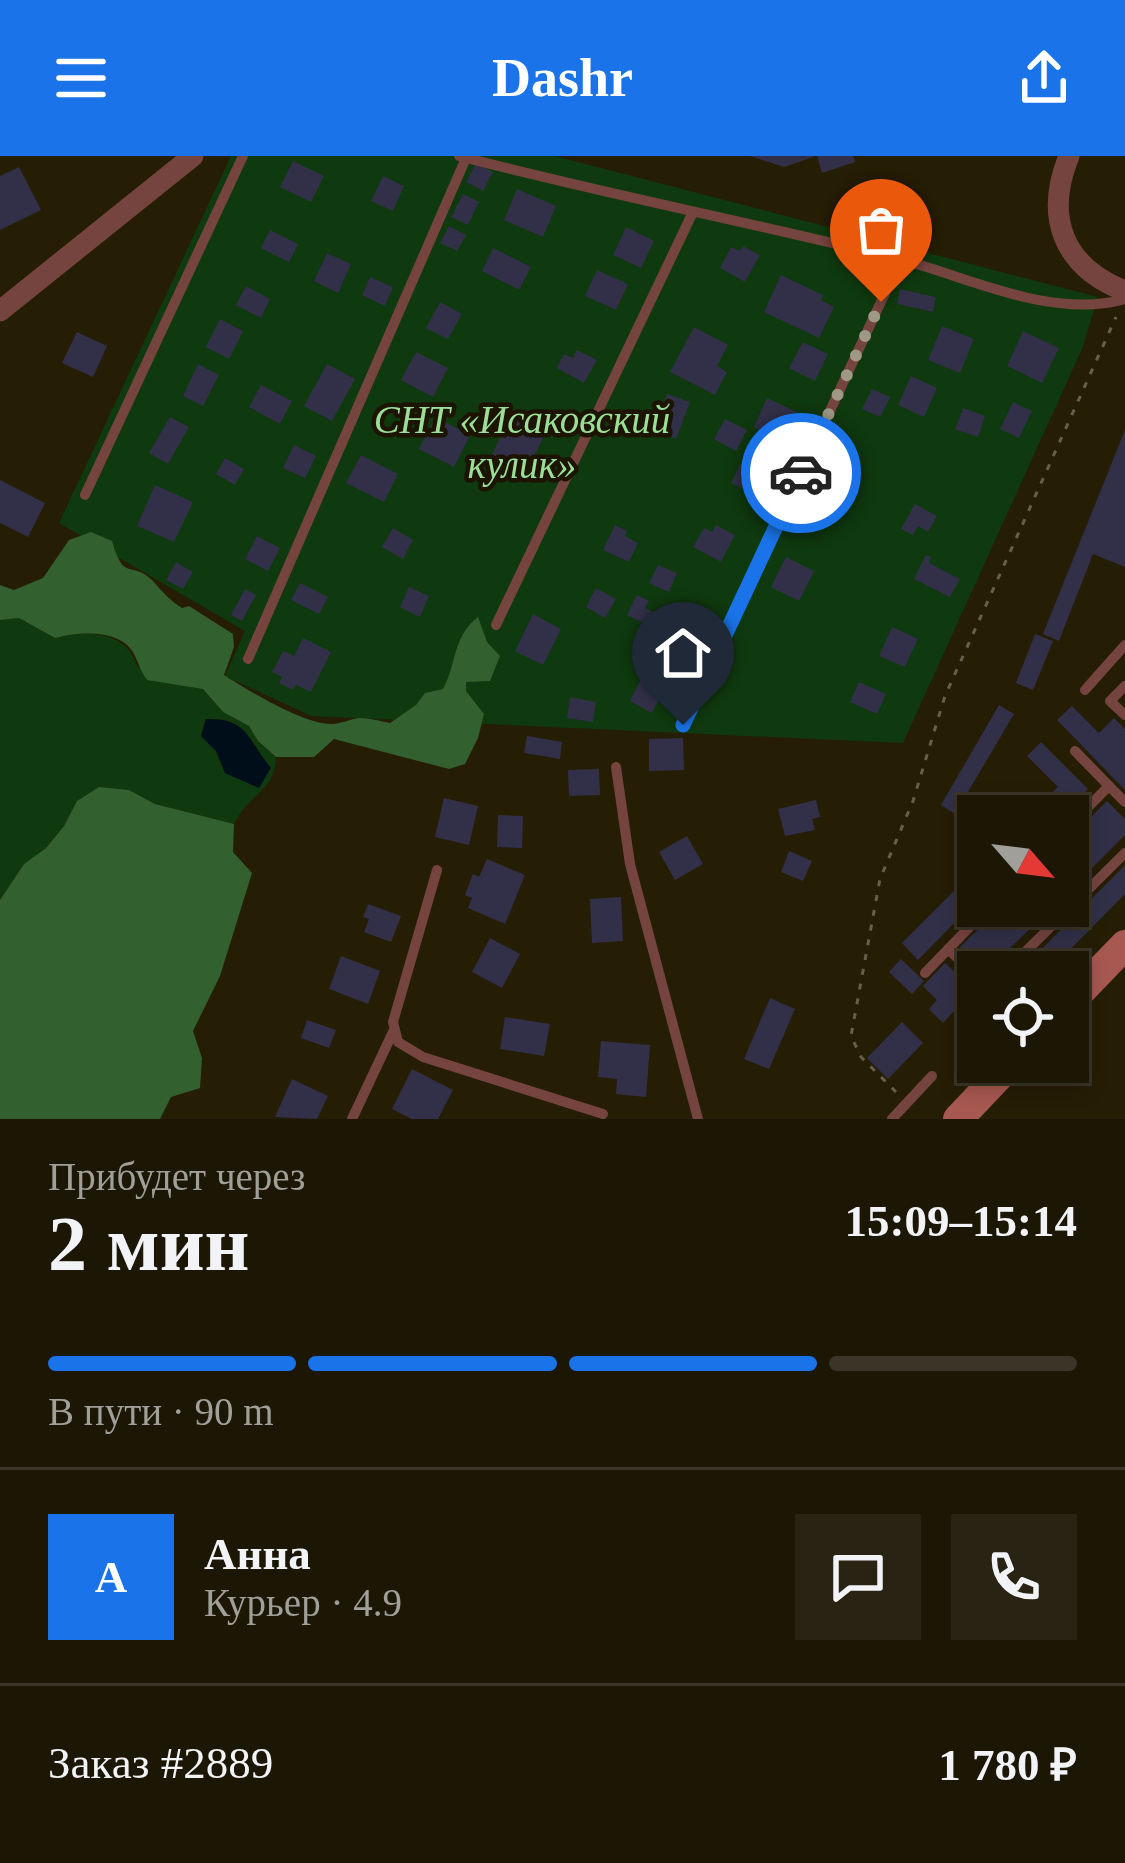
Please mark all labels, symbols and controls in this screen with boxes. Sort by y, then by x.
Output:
icon: menu [48,45,114,111]
icon: share [1011,45,1077,111]
text: Dashr [492,48,633,108]
pin [830,179,932,302]
icon: bag [848,197,914,263]
park label: СНТ «Исаковский кулик» [374,398,671,487]
courier [741,413,861,533]
icon: car [768,440,834,506]
pin [632,602,734,725]
icon: home [650,620,716,686]
north arrow [957,795,1089,927]
map controls [957,795,1089,1083]
button: locate [957,951,1089,1083]
text: Прибудет через [48,1155,306,1198]
text: 15:09–15:14 [845,1196,1077,1246]
text: 2 мин [48,1200,250,1287]
text: В пути · 90 m [48,1390,274,1433]
button: chat [795,1514,921,1640]
button: phone [951,1514,1077,1640]
text: Анна [204,1529,311,1579]
text: А [95,1552,127,1602]
text: Курьер · 4.9 [204,1581,402,1624]
text: Заказ #2889 [48,1738,273,1788]
text: 1 780 ₽ [938,1740,1077,1790]

